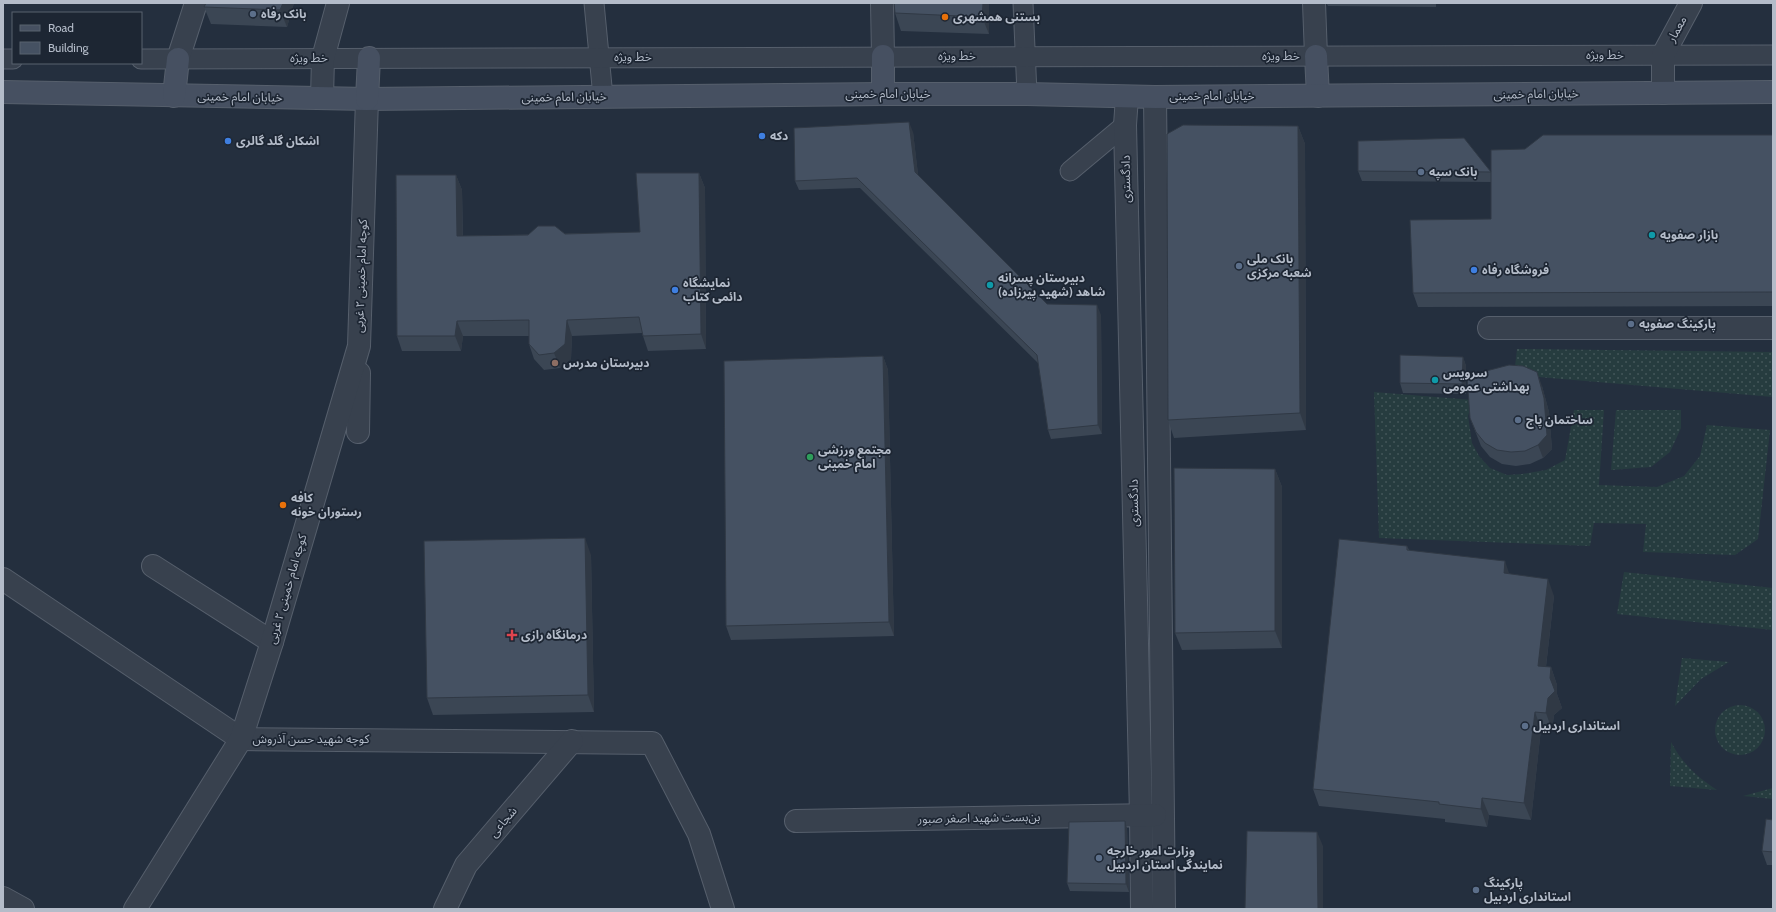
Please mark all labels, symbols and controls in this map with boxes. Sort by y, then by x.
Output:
place label: بانک رفاه [261,6,307,21]
marker: بانک رفاه [248,9,258,19]
place label: بستنی همشهری [953,9,1041,24]
legend [12,12,142,64]
marker: بستنی همشهری [940,12,950,22]
street label: معمار [1663,13,1690,45]
text: Road [48,20,74,35]
text: Building [48,40,90,55]
street label: خط ویژه [1586,47,1624,62]
street label: خط ویژه [938,48,976,63]
street label: خط ویژه [1262,48,1300,63]
street label: خط ویژه [614,49,652,64]
street label: خط ویژه [290,50,328,65]
street label: خیابان امام خمینی [1493,85,1579,104]
street label: خیابان امام خمینی [845,86,931,103]
street label: خیابان امام خمینی [197,88,283,107]
street label: خیابان امام خمینی [521,88,607,107]
street label: خیابان امام خمینی [1169,88,1255,105]
place label: دکه [770,128,788,143]
marker: دکه [757,131,767,141]
place label: اشکان گلد گالری [236,133,319,148]
marker: اشکان گلد گالری [223,136,233,146]
street label: دادگستری [1118,155,1133,203]
place label: بانک سپه [1429,164,1478,181]
marker: بانک سپه [1416,167,1426,177]
street label: کوچه امام خمینی ۲ غربی [351,218,372,333]
place label: بازار صفویه [1660,227,1719,242]
marker: بازار صفویه [1647,230,1657,240]
place label: بانک ملی شعبه مرکزی [1247,251,1312,280]
marker: بانک ملی شعبه مرکزی [1234,261,1244,271]
place label: فروشگاه رفاه [1482,262,1549,277]
marker: فروشگاه رفاه [1469,265,1479,275]
place label: دبیرستان پسرانه شاهد (شهید پیرزاده) [998,270,1105,301]
place label: نمایشگاه دائمی کتاب [683,275,743,304]
marker: دبیرستان پسرانه شاهد (شهید پیرزاده) [985,280,995,290]
marker: نمایشگاه دائمی کتاب [670,285,680,295]
place label: پارکینگ صفویه [1639,316,1716,333]
marker: پارکینگ صفویه [1626,319,1636,329]
place label: دبیرستان مدرس [563,355,650,370]
marker: دبیرستان مدرس [550,358,560,368]
place label: سرویس بهداشتی عمومی [1443,365,1530,394]
marker: سرویس بهداشتی عمومی [1430,375,1440,385]
place label: ساختمان پاج [1526,412,1593,429]
marker: ساختمان پاج [1513,415,1523,425]
place label: مجتمع ورزشی امام خمینی [818,442,891,473]
marker: مجتمع ورزشی امام خمینی [805,452,815,462]
street label: دادگستری [1126,479,1141,527]
place label: کافه رستوران خونه [291,490,362,519]
marker: کافه رستوران خونه [278,500,288,510]
street label: کوچه امام خمینی ۲ غربی [264,531,312,646]
place label: درمانگاه رازی [521,627,587,642]
marker: درمانگاه رازی [506,629,518,641]
place label: استانداری اردبیل [1533,718,1620,733]
marker: استانداری اردبیل [1520,721,1530,731]
street label: کوچه شهید حسن آذروش [253,731,370,747]
street label: شجاعی [485,803,520,840]
street label: بن‌بست شهید اصغر صبور [917,809,1040,826]
place label: وزارت امور خارجه نمایندگی استان اردبیل [1107,843,1223,872]
marker: وزارت امور خارجه نمایندگی استان اردبیل [1094,853,1104,863]
place label: پارکینگ استانداری اردبیل [1484,875,1571,904]
marker: پارکینگ استانداری اردبیل [1471,885,1481,895]

